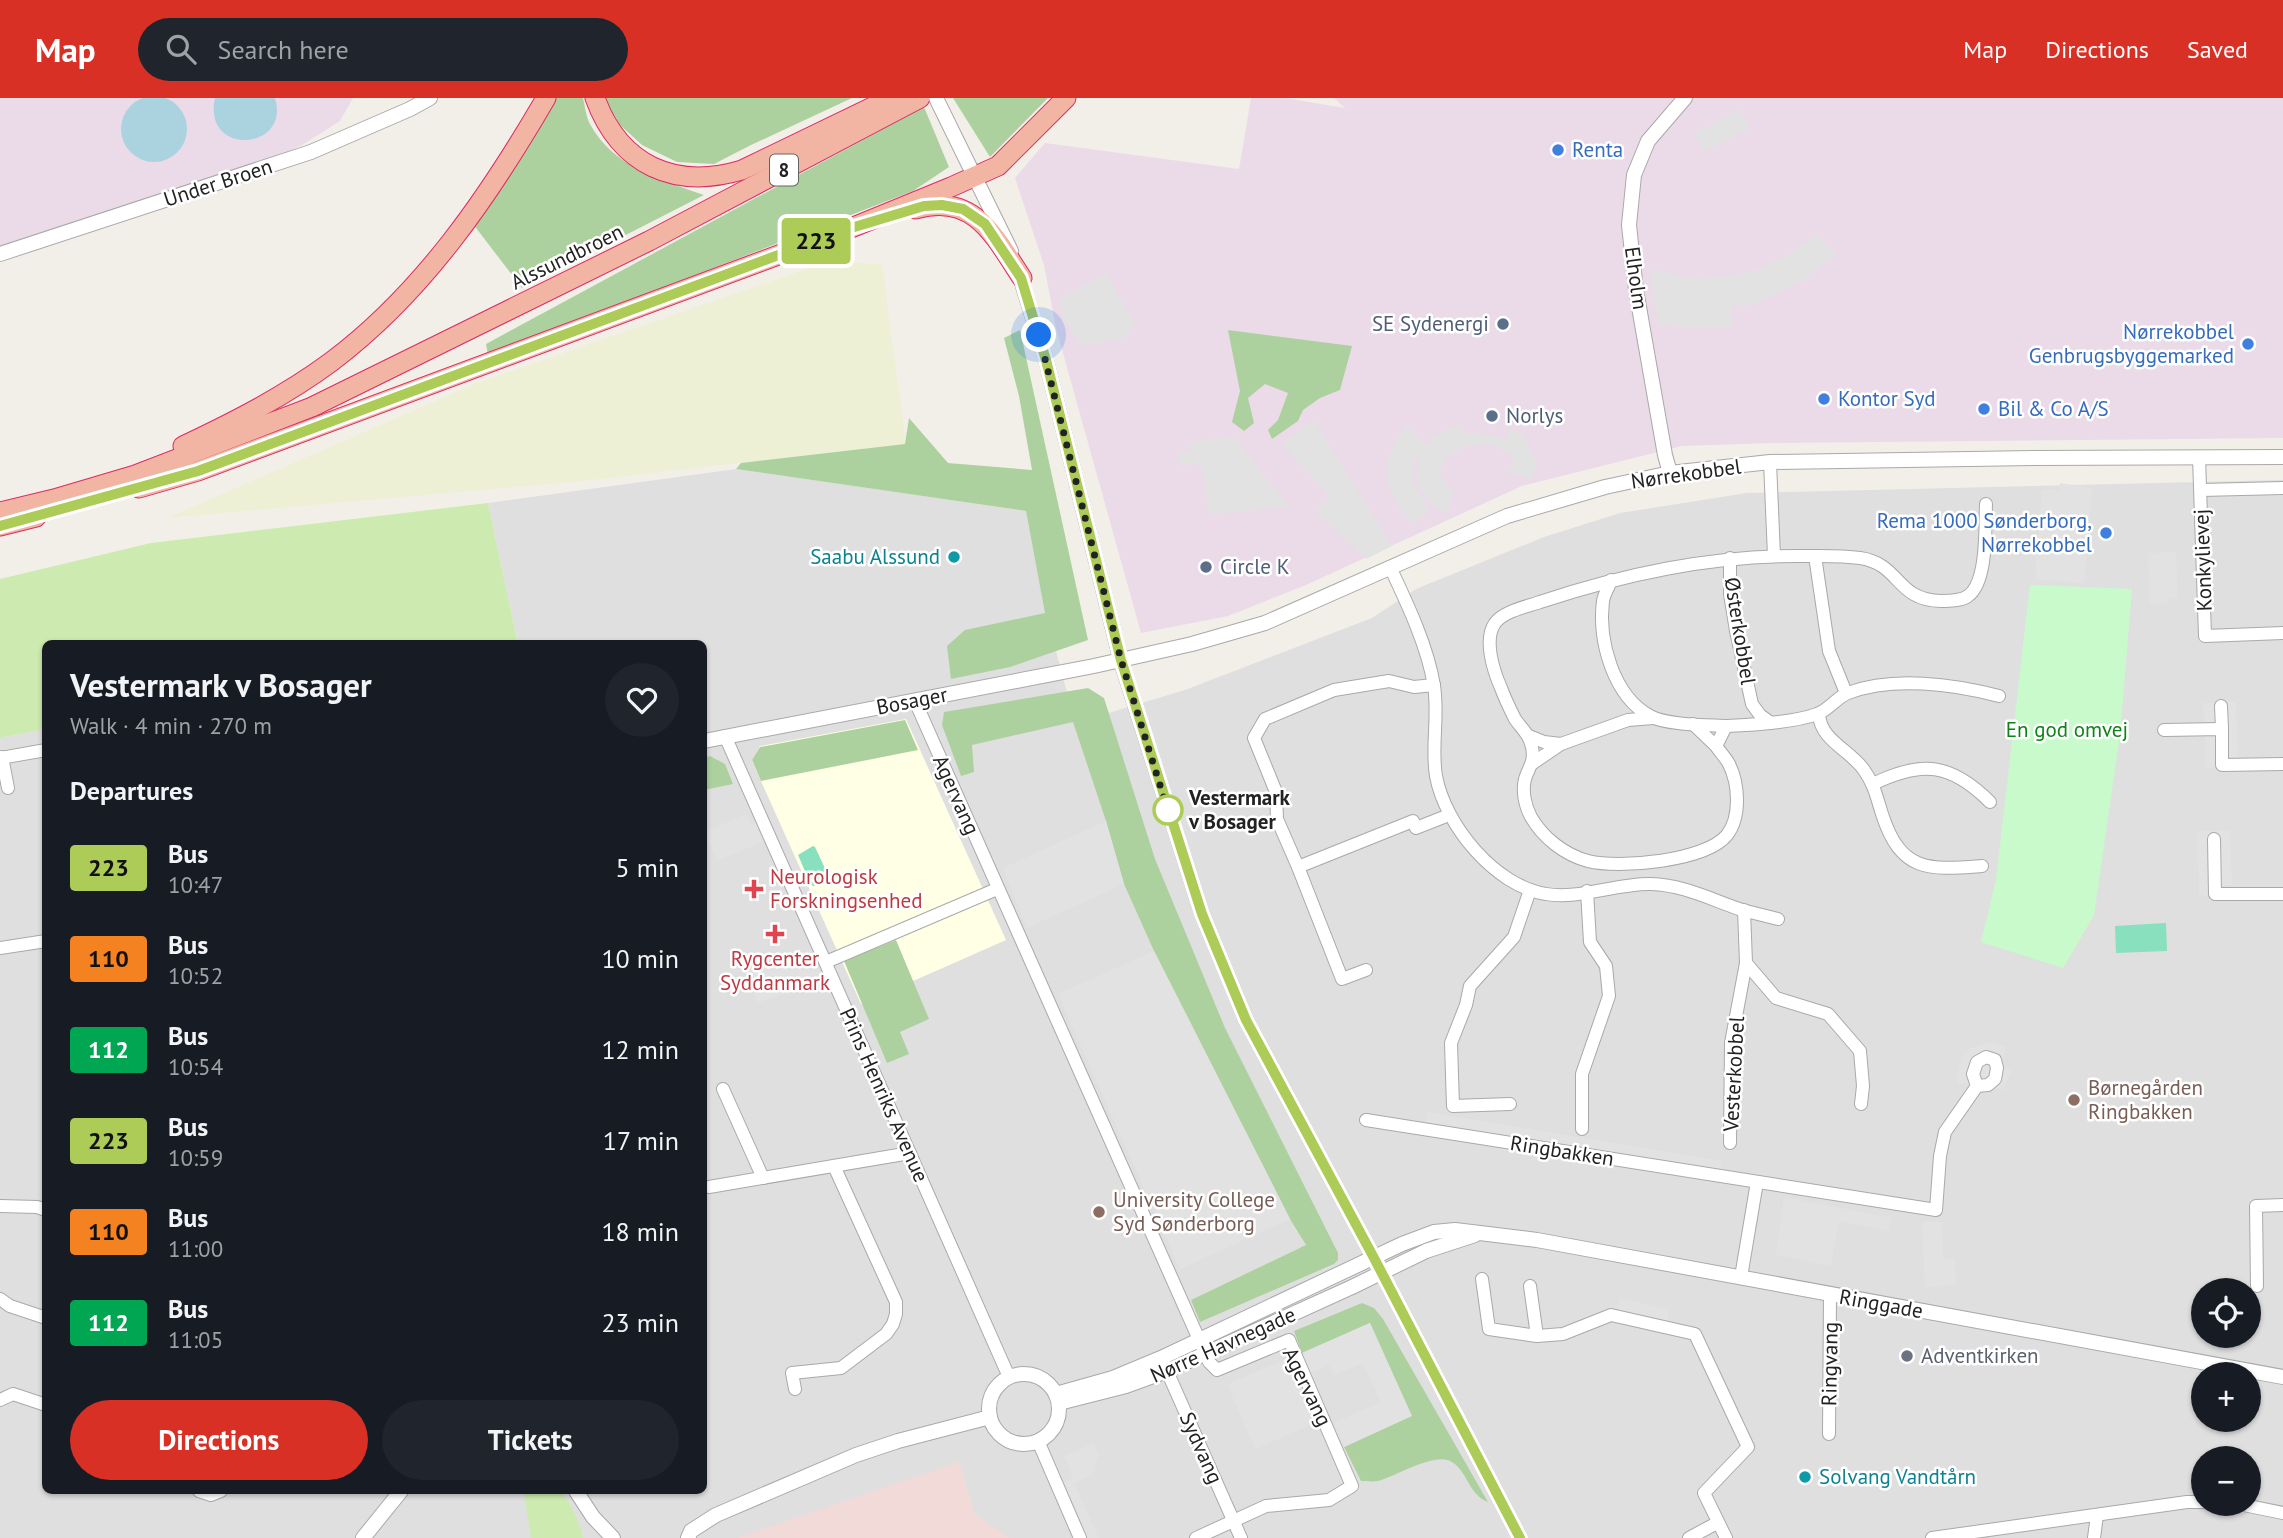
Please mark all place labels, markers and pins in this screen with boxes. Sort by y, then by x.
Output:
place label: Renta [1572,136,1623,163]
marker: Renta [1550,142,1566,158]
place label: SE Sydenergi [1372,310,1489,337]
marker: SE Sydenergi [1495,316,1511,332]
place label: Nørrekobbel Genbrugsbyggemarked [2029,318,2234,369]
marker: Nørrekobbel Genbrugsbyggemarked [2240,336,2256,352]
place label: Kontor Syd [1838,385,1936,412]
marker: Kontor Syd [1816,391,1832,407]
place label: Bil & Co A/S [1998,395,2109,422]
marker: Bil & Co A/S [1976,401,1992,417]
place label: Norlys [1506,402,1563,429]
marker: Norlys [1484,408,1500,424]
place label: Rema 1000 Sønderborg, Nørrekobbel [1877,507,2092,558]
marker: Rema 1000 Sønderborg, Nørrekobbel [2098,525,2114,541]
place label: Saabu Alssund [810,543,940,570]
marker: Saabu Alssund [946,549,962,565]
place label: Circle K [1220,553,1290,580]
marker: Circle K [1198,559,1214,575]
place label: Vestermark v Bosager [1188,784,1291,835]
marker: Vestermark v Bosager [1153,795,1183,825]
place label: Neurologisk Forskningsenhed [770,863,922,914]
marker: Neurologisk Forskningsenhed [744,879,764,899]
marker: Rygcenter Syddanmark [765,924,785,944]
place label: Rygcenter Syddanmark [720,945,830,996]
place label: Børnegården Ringbakken [2088,1074,2203,1125]
marker: Børnegården Ringbakken [2066,1092,2082,1108]
place label: University College Syd Sønderborg [1113,1186,1275,1237]
marker: University College Syd Sønderborg [1091,1204,1107,1220]
place label: Adventkirken [1921,1342,2039,1369]
marker: Adventkirken [1899,1348,1915,1364]
place label: Solvang Vandtårn [1819,1463,1976,1490]
marker: Solvang Vandtårn [1797,1469,1813,1485]

